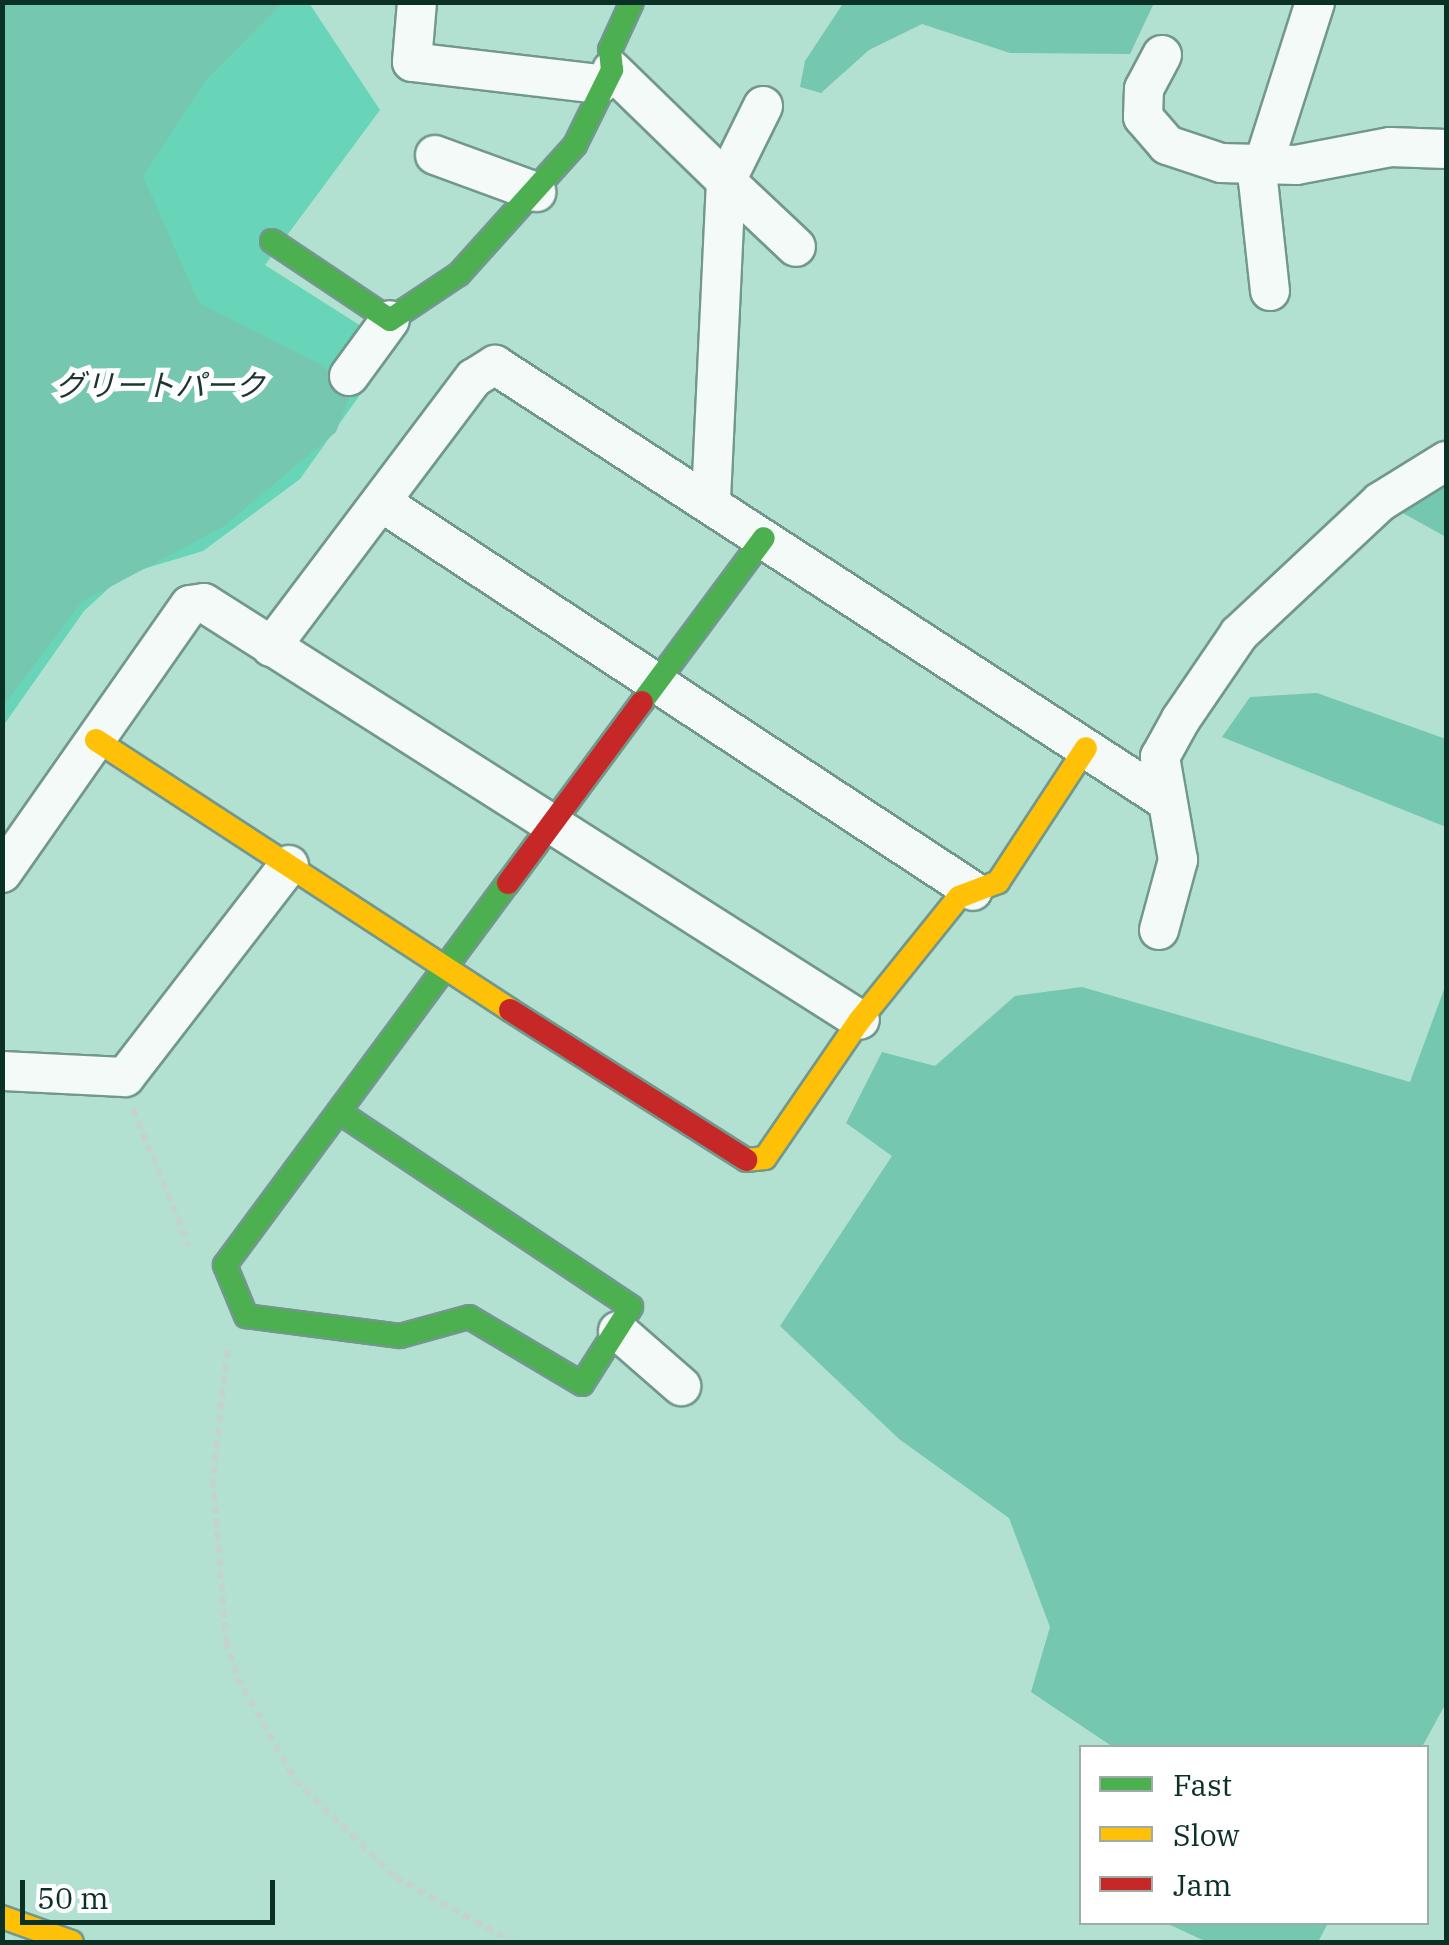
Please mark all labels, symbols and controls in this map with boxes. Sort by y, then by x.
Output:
park label: グリートパーク [55,367,265,403]
legend [1079,1745,1429,1925]
text: Fast [1173,1765,1232,1804]
text: Slow [1173,1815,1240,1854]
scale bar [25,1860,280,1922]
text: Jam [1173,1865,1232,1904]
text: 50 m [37,1878,109,1917]

